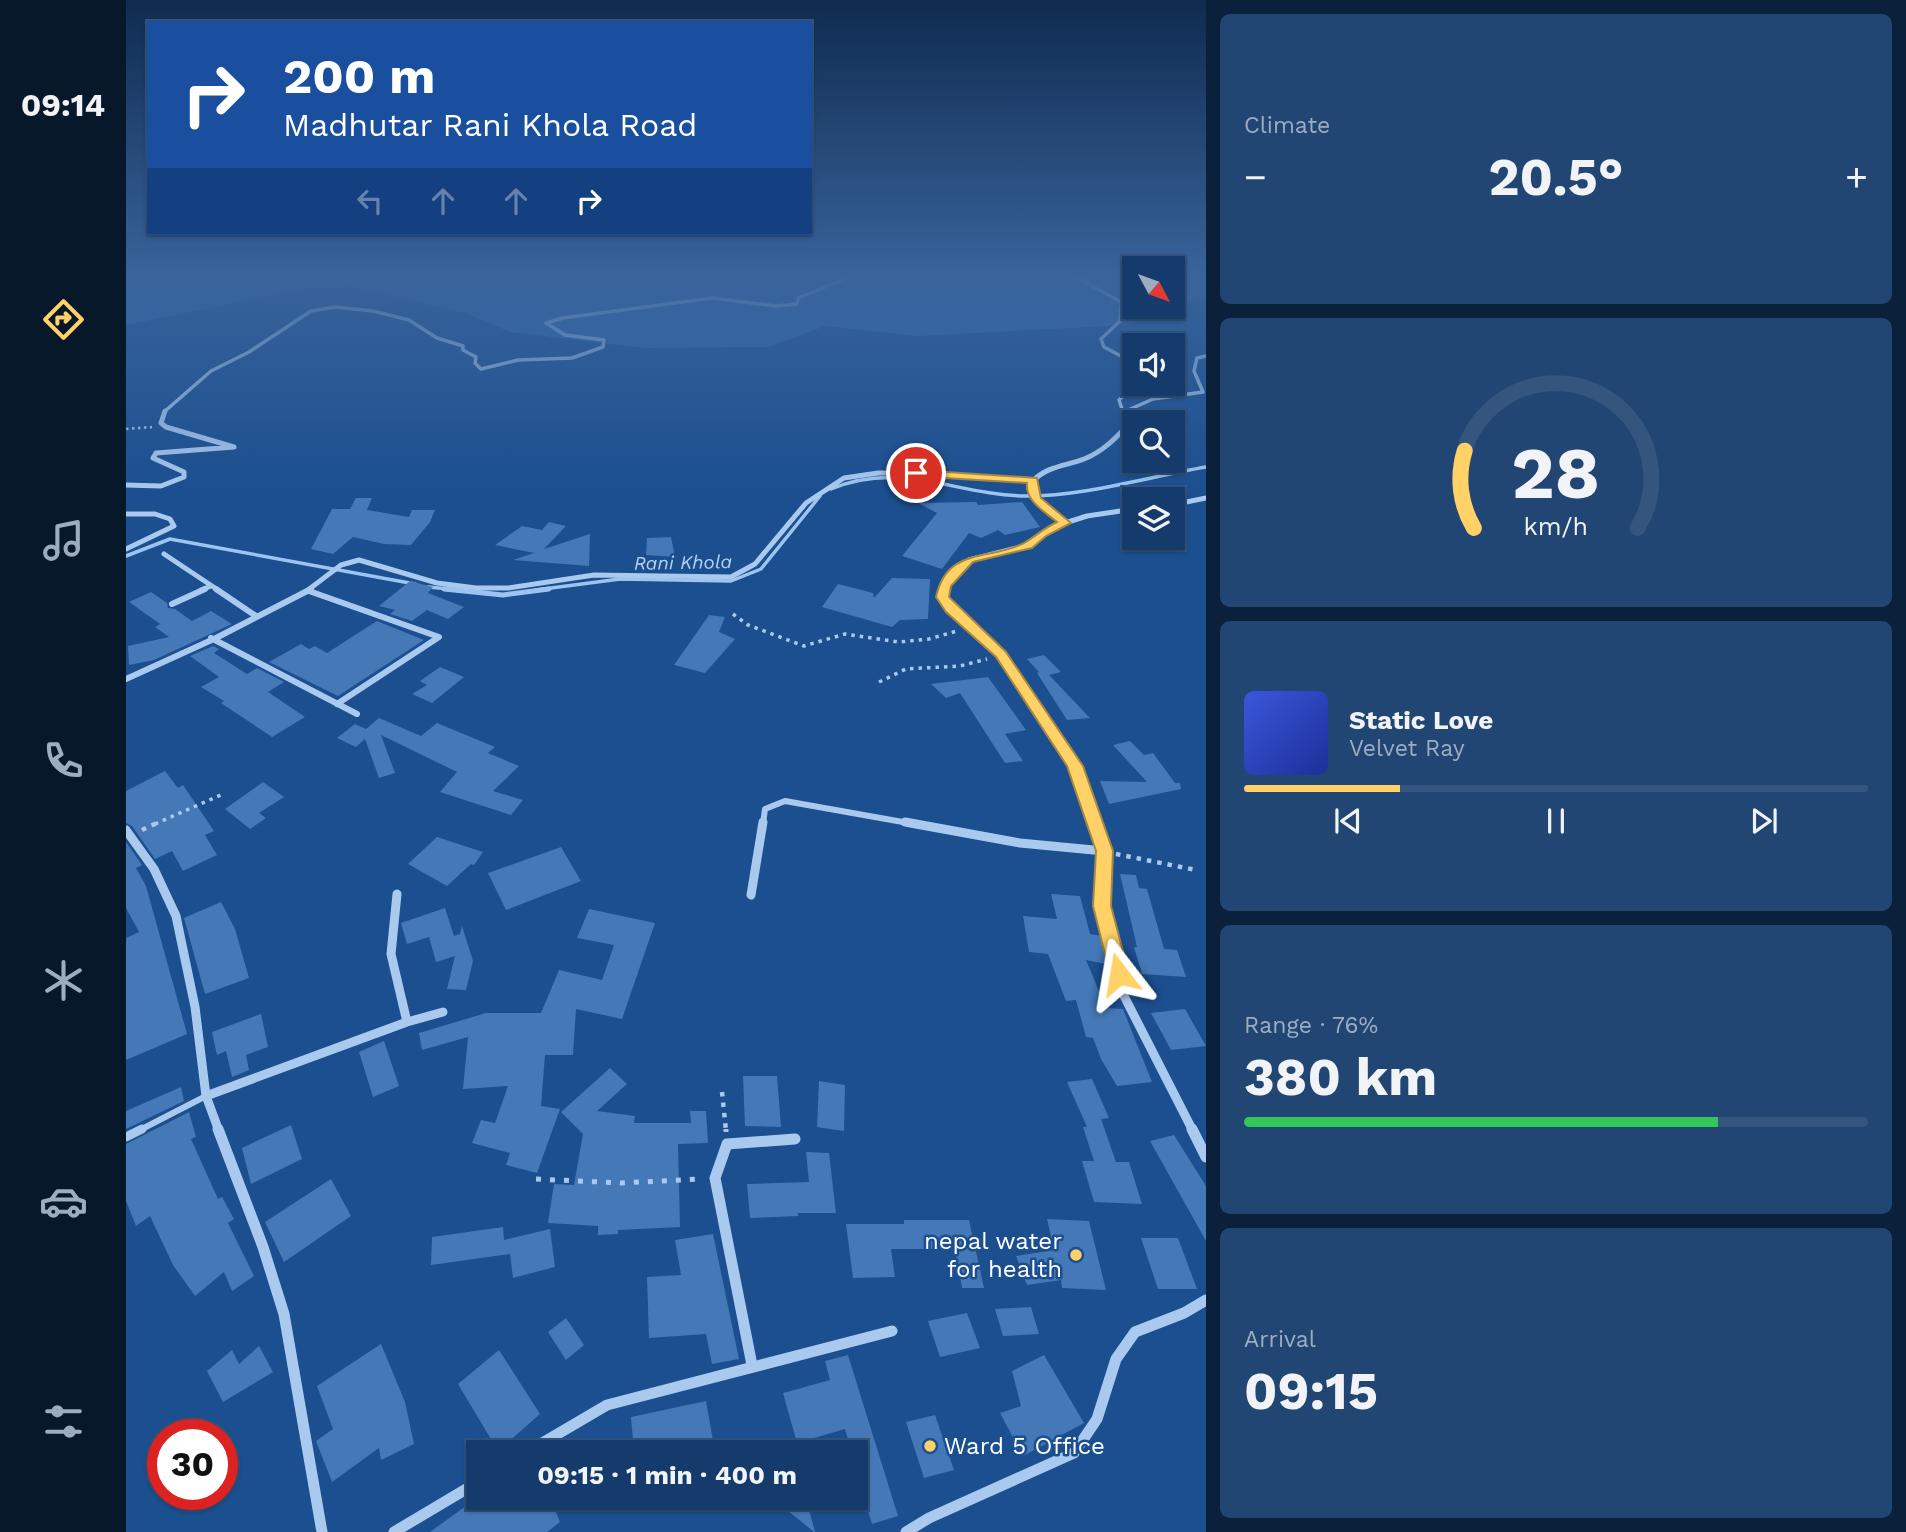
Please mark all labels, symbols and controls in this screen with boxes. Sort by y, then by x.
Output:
text: 200 m [283,47,435,105]
icon: right [168,49,259,140]
text: 09:14 [21,86,105,124]
text: Madhutar Rani Khola Road [283,106,697,144]
text: Climate [1244,112,1330,139]
text: 20.5° [1488,147,1624,208]
text: − [1244,155,1267,199]
text: + [1845,155,1868,199]
icon: left [351,182,389,220]
icon: ahead [424,182,462,220]
icon: ahead [497,182,535,220]
icon: right [570,182,608,220]
north arrow [1122,256,1185,318]
map controls [1122,256,1185,550]
icon: directions [39,295,88,344]
button: sound [1122,333,1185,396]
button: search [1122,410,1185,473]
text: 28 [1511,431,1601,517]
pin [886,443,946,503]
icon: arrive [897,454,935,492]
button: layers [1122,487,1185,550]
text: km/h [1524,512,1588,541]
icon: music [39,516,88,565]
water label: Rani Khola [634,550,733,575]
text: Static Love [1349,705,1493,735]
text: Velvet Ray [1349,735,1465,762]
icon: phone [39,736,88,785]
icon: previous [1329,802,1367,840]
icon: pause [1537,802,1575,840]
icon: next [1745,802,1783,840]
position arrow [1082,937,1156,1011]
icon: climate [39,956,88,1005]
text: Range · 76% [1244,1012,1378,1039]
text: 380 km [1244,1047,1437,1108]
icon: car [39,1177,88,1226]
place label: nepal water for health [924,1227,1062,1283]
marker: nepal water for health [1068,1247,1084,1263]
text: Arrival [1244,1326,1316,1353]
text: 09:15 [1244,1361,1378,1422]
icon: filters [39,1397,88,1446]
speed limit sign: 30 [147,1419,238,1510]
place label: Ward 5 Office [944,1432,1105,1460]
marker: Ward 5 Office [922,1438,938,1454]
text: 09:15 · 1 min · 400 m [537,1460,797,1490]

